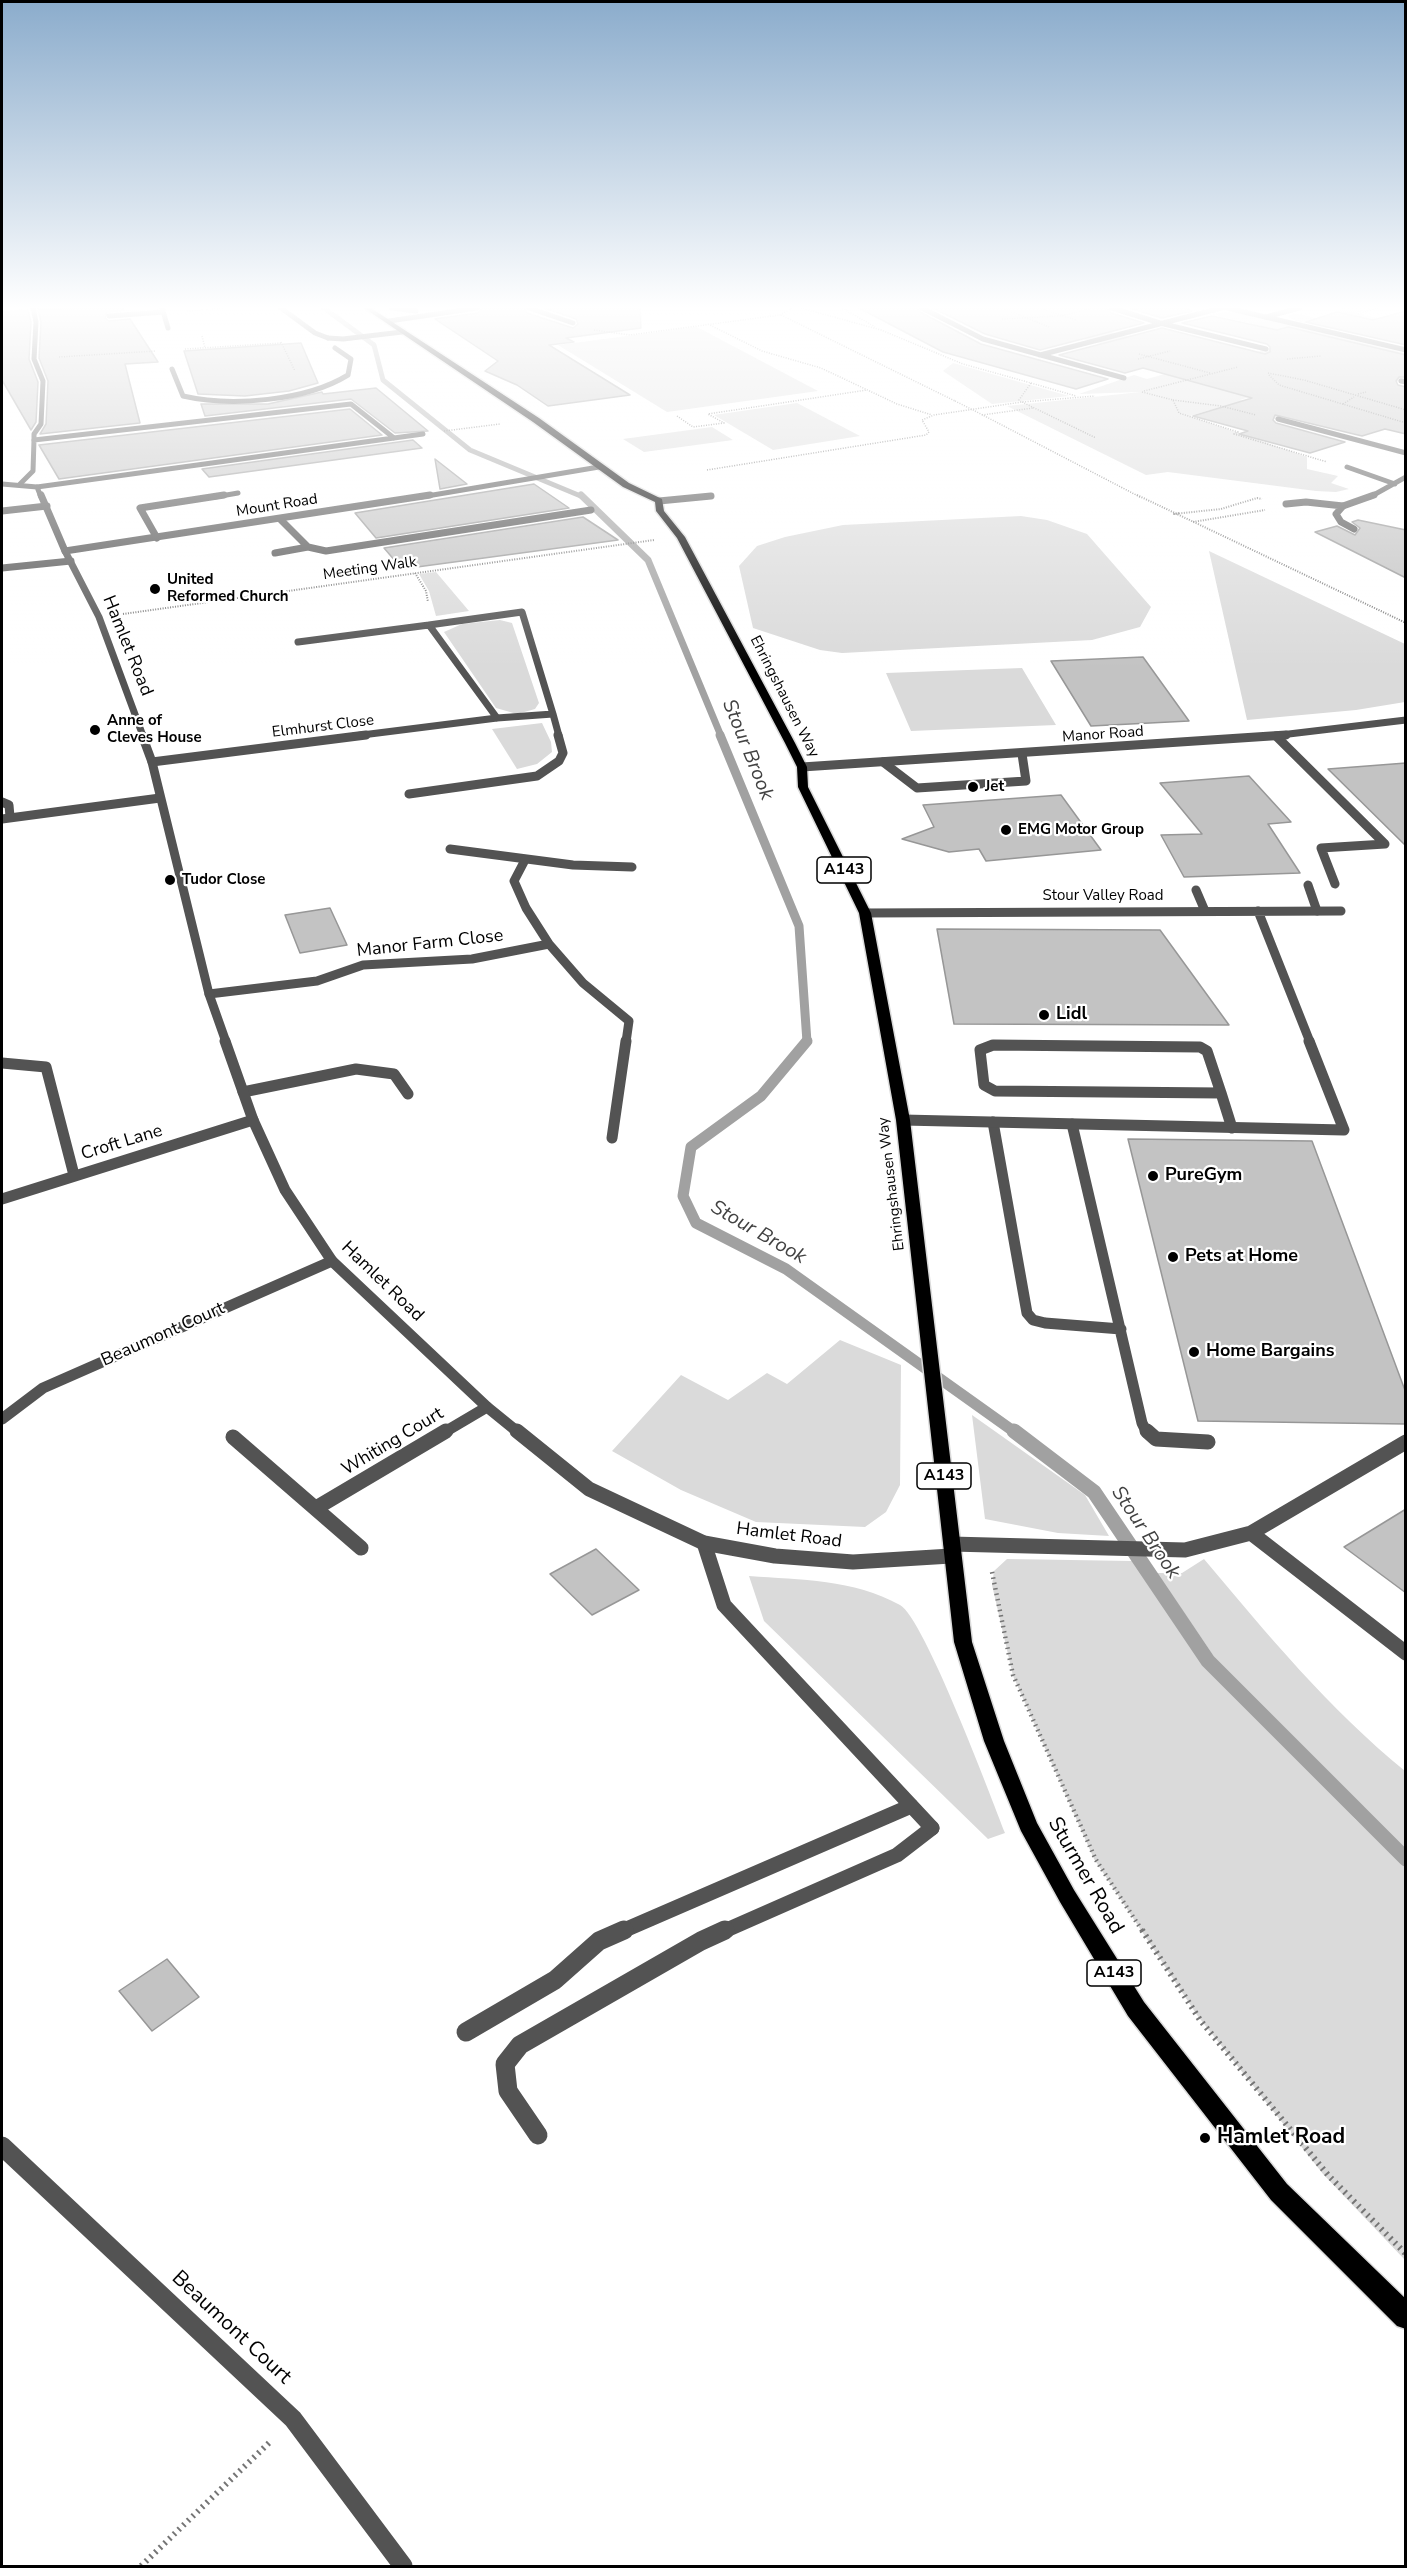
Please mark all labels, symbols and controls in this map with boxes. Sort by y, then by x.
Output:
street label: Mount Road [235,491,319,521]
street label: Meeting Walk [322,554,418,584]
place label: United Reformed Church [167,571,289,606]
marker: United Reformed Church [148,582,162,596]
street label: Hamlet Road [97,593,157,699]
street label: Ehringshausen Way [745,633,823,761]
water label: Stour Brook [716,696,778,804]
place label: Anne of Cleves House [107,712,202,747]
street label: Elmhurst Close [271,712,375,742]
marker: Anne of Cleves House [88,723,102,737]
street label: Manor Road [1062,723,1144,747]
place label: Jet [985,778,1004,796]
marker: Jet [966,780,980,794]
place label: EMG Motor Group [1018,821,1144,839]
marker: EMG Motor Group [999,823,1013,837]
road number: A143 [817,857,871,883]
place label: Tudor Close [182,871,265,889]
marker: Tudor Close [163,873,177,887]
street label: Stour Valley Road [1043,887,1163,905]
street label: Manor Farm Close [356,926,504,962]
place label: Lidl [1056,1004,1087,1026]
marker: Lidl [1037,1008,1051,1022]
street label: Ehringshausen Way [875,1116,909,1252]
street label: Croft Lane [79,1120,165,1166]
place label: PureGym [1165,1165,1242,1187]
marker: PureGym [1146,1169,1160,1183]
water label: Stour Brook [706,1196,810,1270]
street label: Hamlet Road [336,1237,428,1327]
place label: Pets at Home [1185,1246,1298,1268]
marker: Pets at Home [1166,1250,1180,1264]
street label: Beaumont Court [98,1298,228,1372]
place label: Home Bargains [1206,1341,1334,1363]
marker: Home Bargains [1187,1345,1201,1359]
street label: Whiting Court [338,1403,448,1481]
road number: A143 [917,1463,971,1489]
water label: Stour Brook [1105,1482,1185,1584]
street label: Hamlet Road [735,1519,843,1553]
street label: Sturmer Road [1041,1813,1129,1939]
road number: A143 [1087,1960,1141,1986]
place label: Hamlet Road [1217,2125,1345,2151]
marker: Hamlet Road [1198,2131,1212,2145]
street label: Beaumont Court [166,2266,296,2390]

